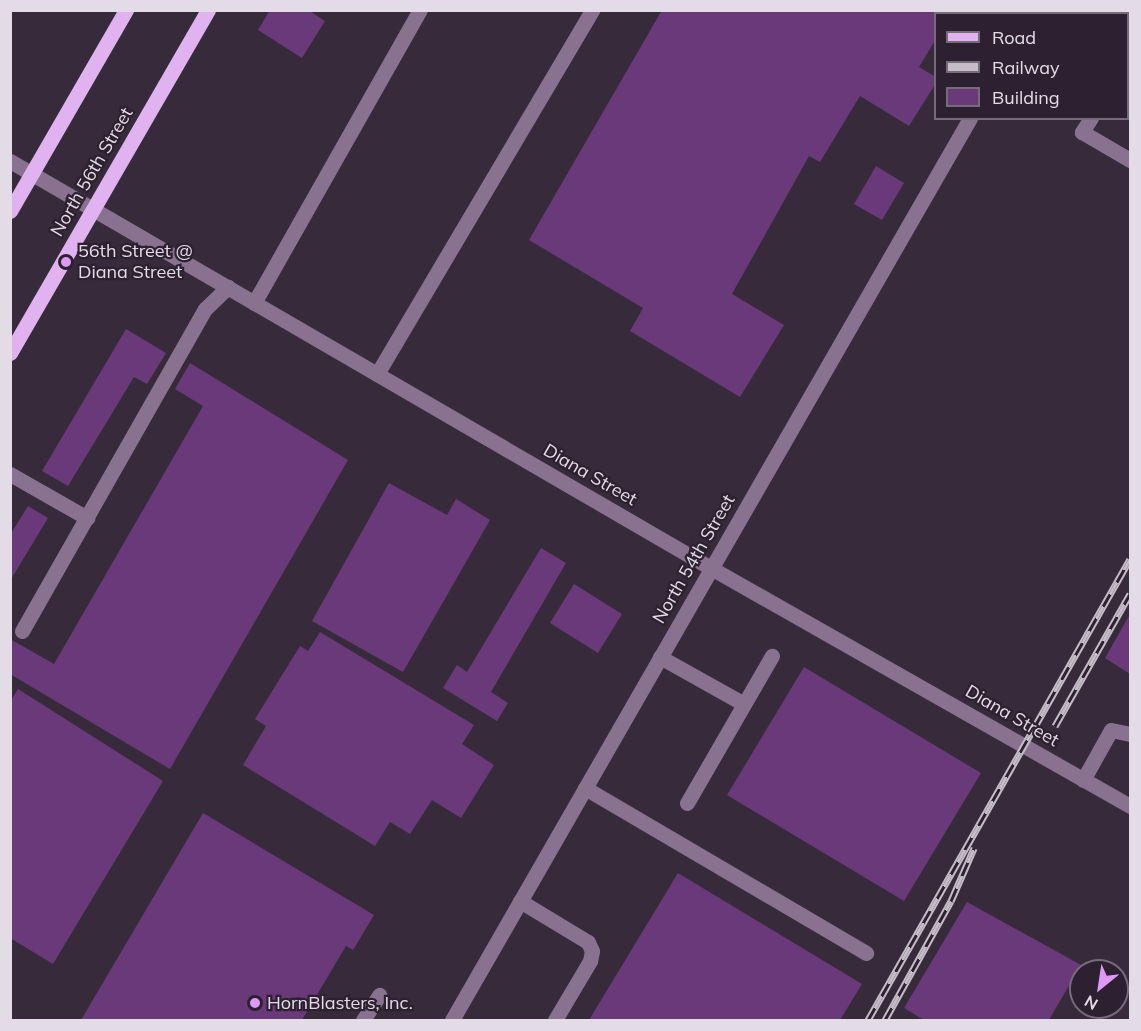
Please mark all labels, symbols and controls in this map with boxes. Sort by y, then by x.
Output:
legend [934,12,1129,120]
text: Road [992,26,1036,49]
text: Railway [992,56,1060,79]
text: Building [992,86,1060,109]
street label: North 56th Street [46,104,138,240]
place label: 56th Street @ Diana Street [78,241,193,284]
marker: 56th Street @ Diana Street [59,255,73,269]
street label: Diana Street [539,440,641,510]
street label: North 54th Street [648,491,740,627]
street label: Diana Street [961,681,1063,751]
north arrow [1069,959,1129,1019]
text: N [1081,991,1101,1015]
place label: HornBlasters, Inc. [267,992,413,1014]
marker: HornBlasters, Inc. [248,996,262,1010]

